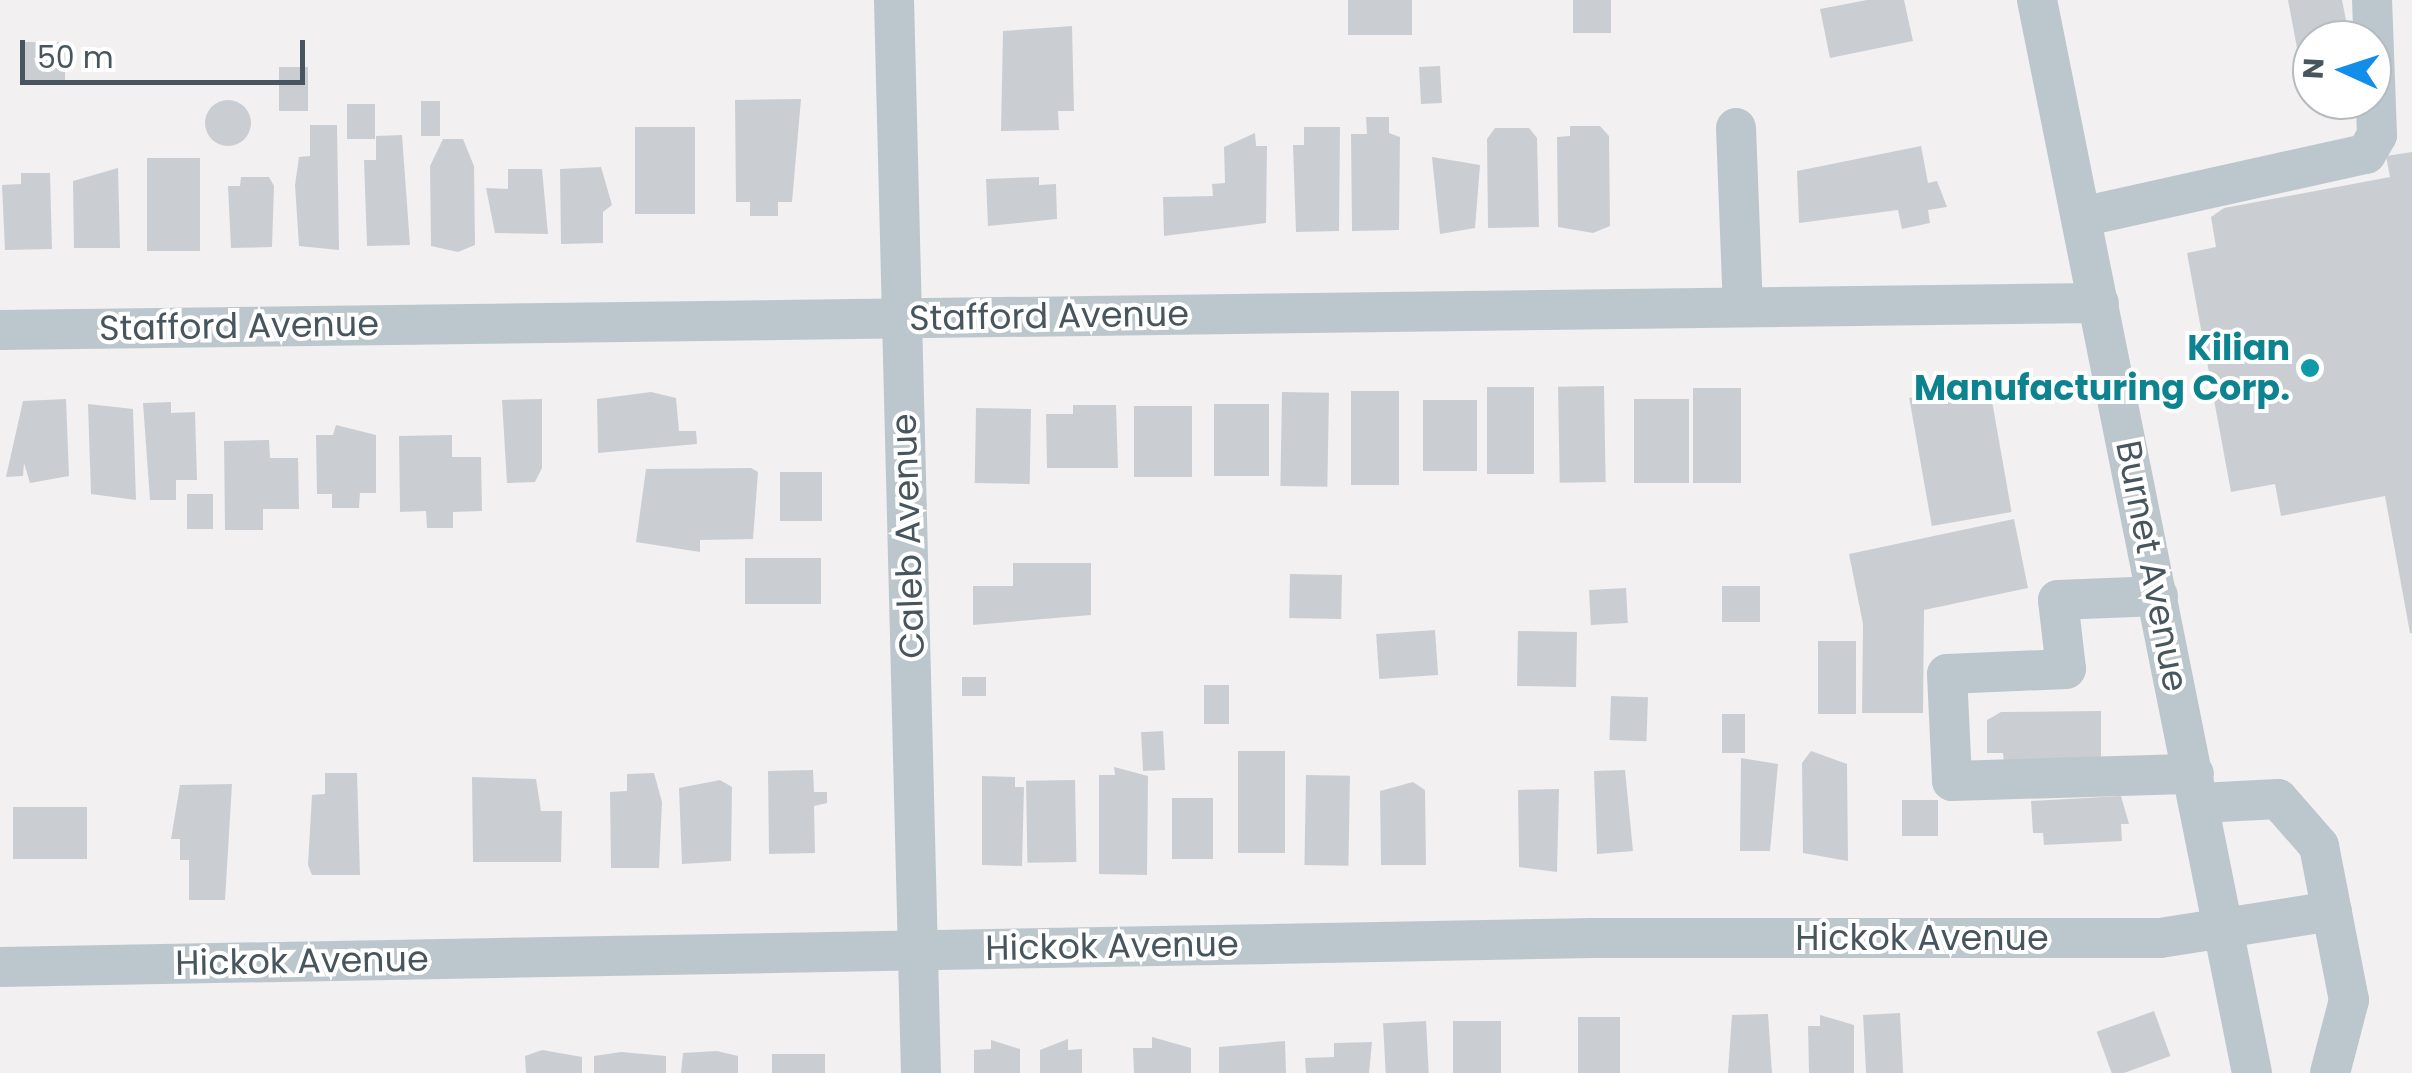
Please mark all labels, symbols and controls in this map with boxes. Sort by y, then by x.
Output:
scale bar [25,20,310,82]
north arrow [2292,20,2392,120]
text: 50 m [37,36,114,79]
text: N [2294,57,2334,80]
street label: Stafford Avenue [909,293,1189,339]
street label: Stafford Avenue [99,303,379,349]
place label: Kilian Manufacturing Corp. [1914,327,2290,409]
marker: Kilian Manufacturing Corp. [2299,357,2321,379]
street label: Caleb Avenue [883,413,933,659]
street label: Burnet Avenue [2107,437,2197,695]
street label: Hickok Avenue [1795,917,2049,959]
street label: Hickok Avenue [985,923,1239,969]
street label: Hickok Avenue [175,938,429,984]

